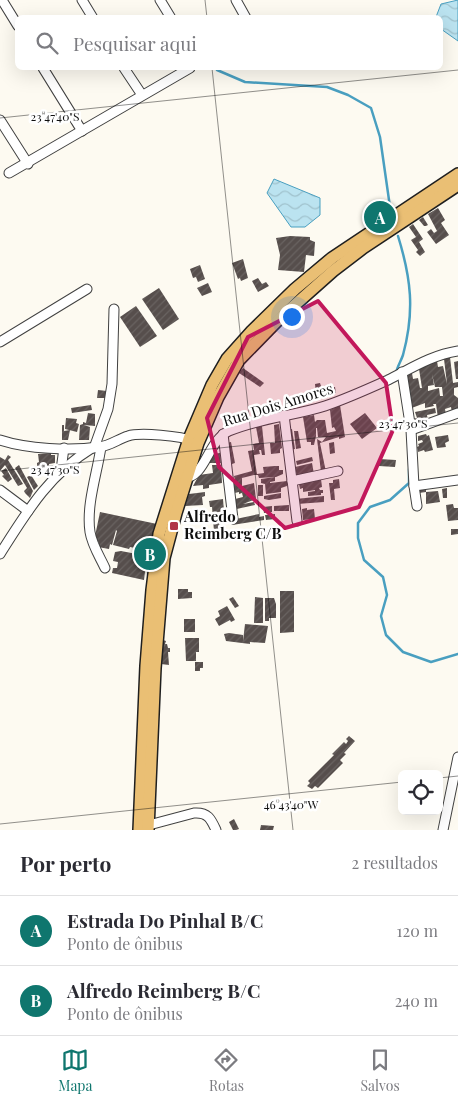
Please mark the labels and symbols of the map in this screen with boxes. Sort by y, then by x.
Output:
text: 23°47'40"S [31,108,79,124]
pin: A [364,198,396,236]
your location [279,304,305,330]
street label: Rua Dois Amores [220,378,335,430]
text: 23°47'30"S [378,415,428,431]
text: 23°47'30"S [30,461,80,477]
place label: Alfredo Reimberg C/B [183,506,281,543]
marker: Alfredo Reimberg C/B [168,520,180,532]
pin: B [134,535,166,573]
text: 46°43'40"W [264,796,318,812]

